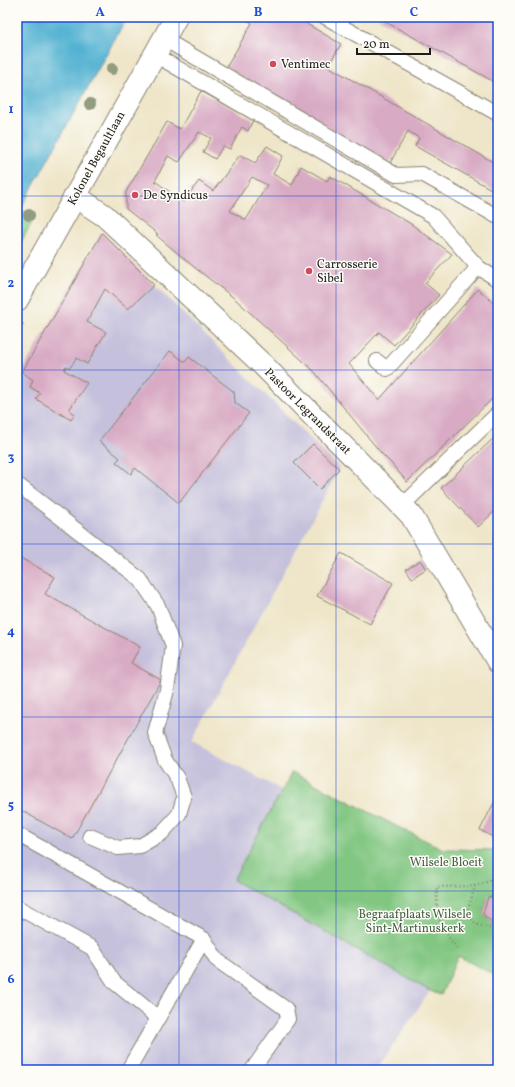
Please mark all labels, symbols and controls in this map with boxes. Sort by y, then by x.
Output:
text: A [95,4,105,22]
text: B [254,4,263,22]
text: C [410,4,418,22]
scale bar [357,30,430,56]
text: 20 m [363,37,390,53]
place label: Ventimec [281,57,330,73]
marker: Ventimec [268,59,278,69]
text: 1 [8,101,14,119]
street label: Kolonel Begaultlaan [64,109,129,208]
place label: De Syndicus [143,188,208,204]
marker: De Syndicus [130,190,140,200]
place label: Carrosserie Sibel [317,257,378,287]
marker: Carrosserie Sibel [304,266,314,276]
text: 2 [8,275,15,293]
street label: Pastoor Legrandstraat [261,365,354,458]
text: 3 [8,449,15,467]
text: 4 [7,623,15,641]
text: 5 [8,797,14,815]
park label: Wilsele Bloeit [410,855,482,871]
park label: Begraafplaats Wilsele Sint-Martinuskerk [359,907,472,937]
text: 6 [7,971,15,989]

